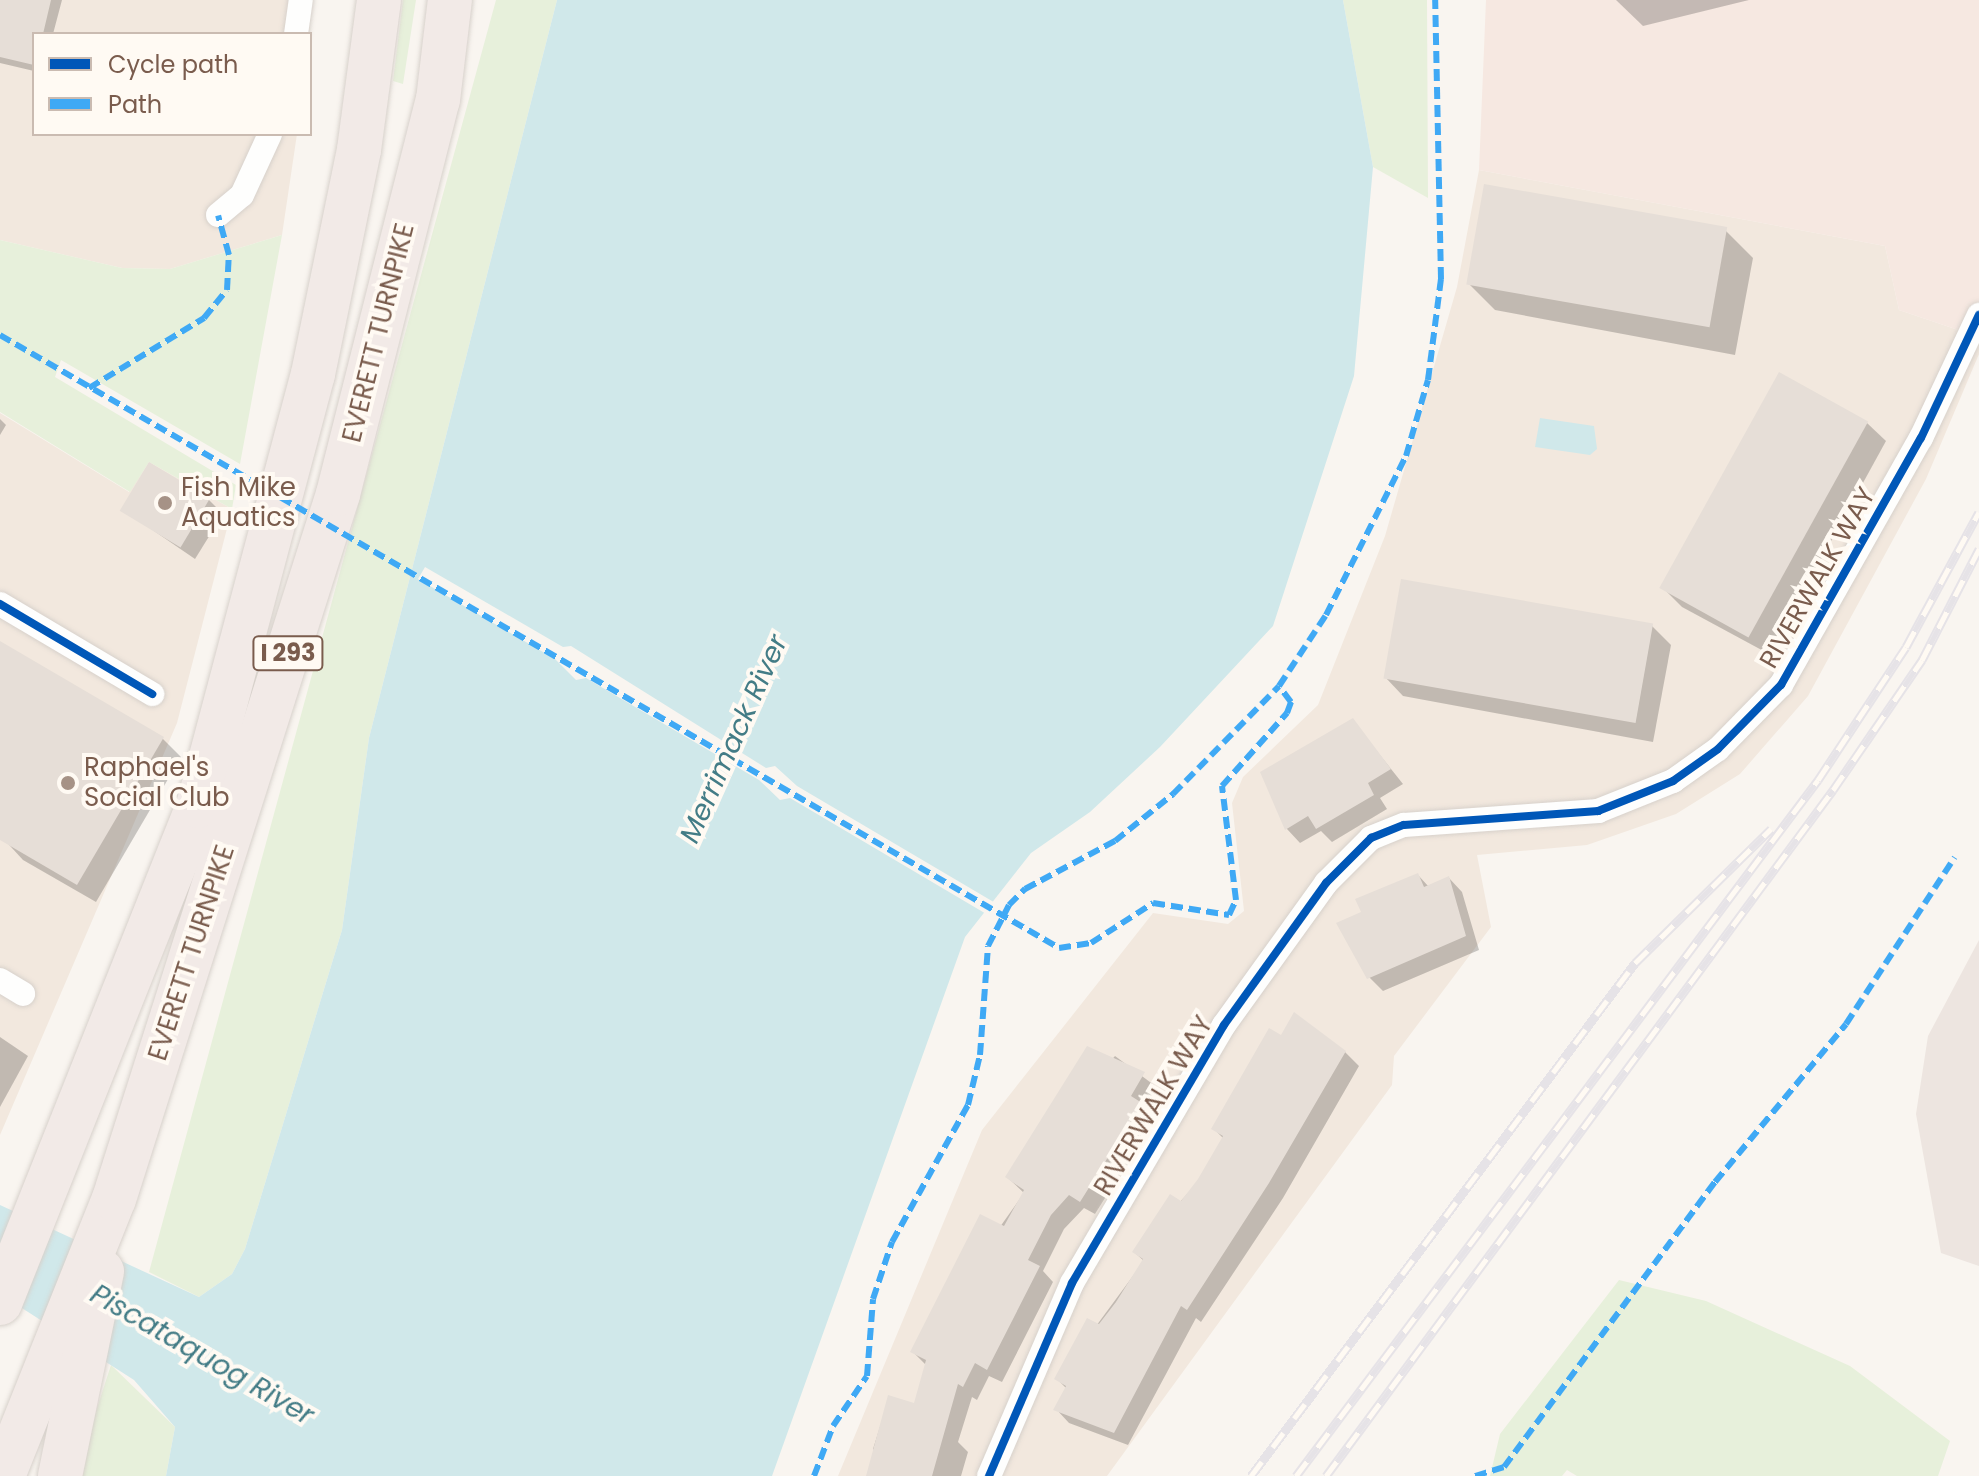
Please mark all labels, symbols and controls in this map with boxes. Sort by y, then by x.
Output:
legend [32,32,312,136]
text: Cycle path [108,48,238,81]
text: Path [108,88,162,121]
street label: EVERETT TURNPIKE [337,220,421,446]
place label: Fish Mike Aquatics [181,472,296,534]
street label: RIVERWALK WAY [1754,482,1882,674]
marker: Fish Mike Aquatics [156,494,174,512]
water label: Merrimack River [673,630,795,848]
road number: I 293 [252,633,324,673]
place label: Raphael's Social Club [84,752,230,814]
marker: Raphael's Social Club [59,774,77,792]
street label: EVERETT TURNPIKE [142,841,242,1065]
street label: RIVERWALK WAY [1088,1011,1220,1201]
water label: Piscataquog River [84,1277,320,1433]

